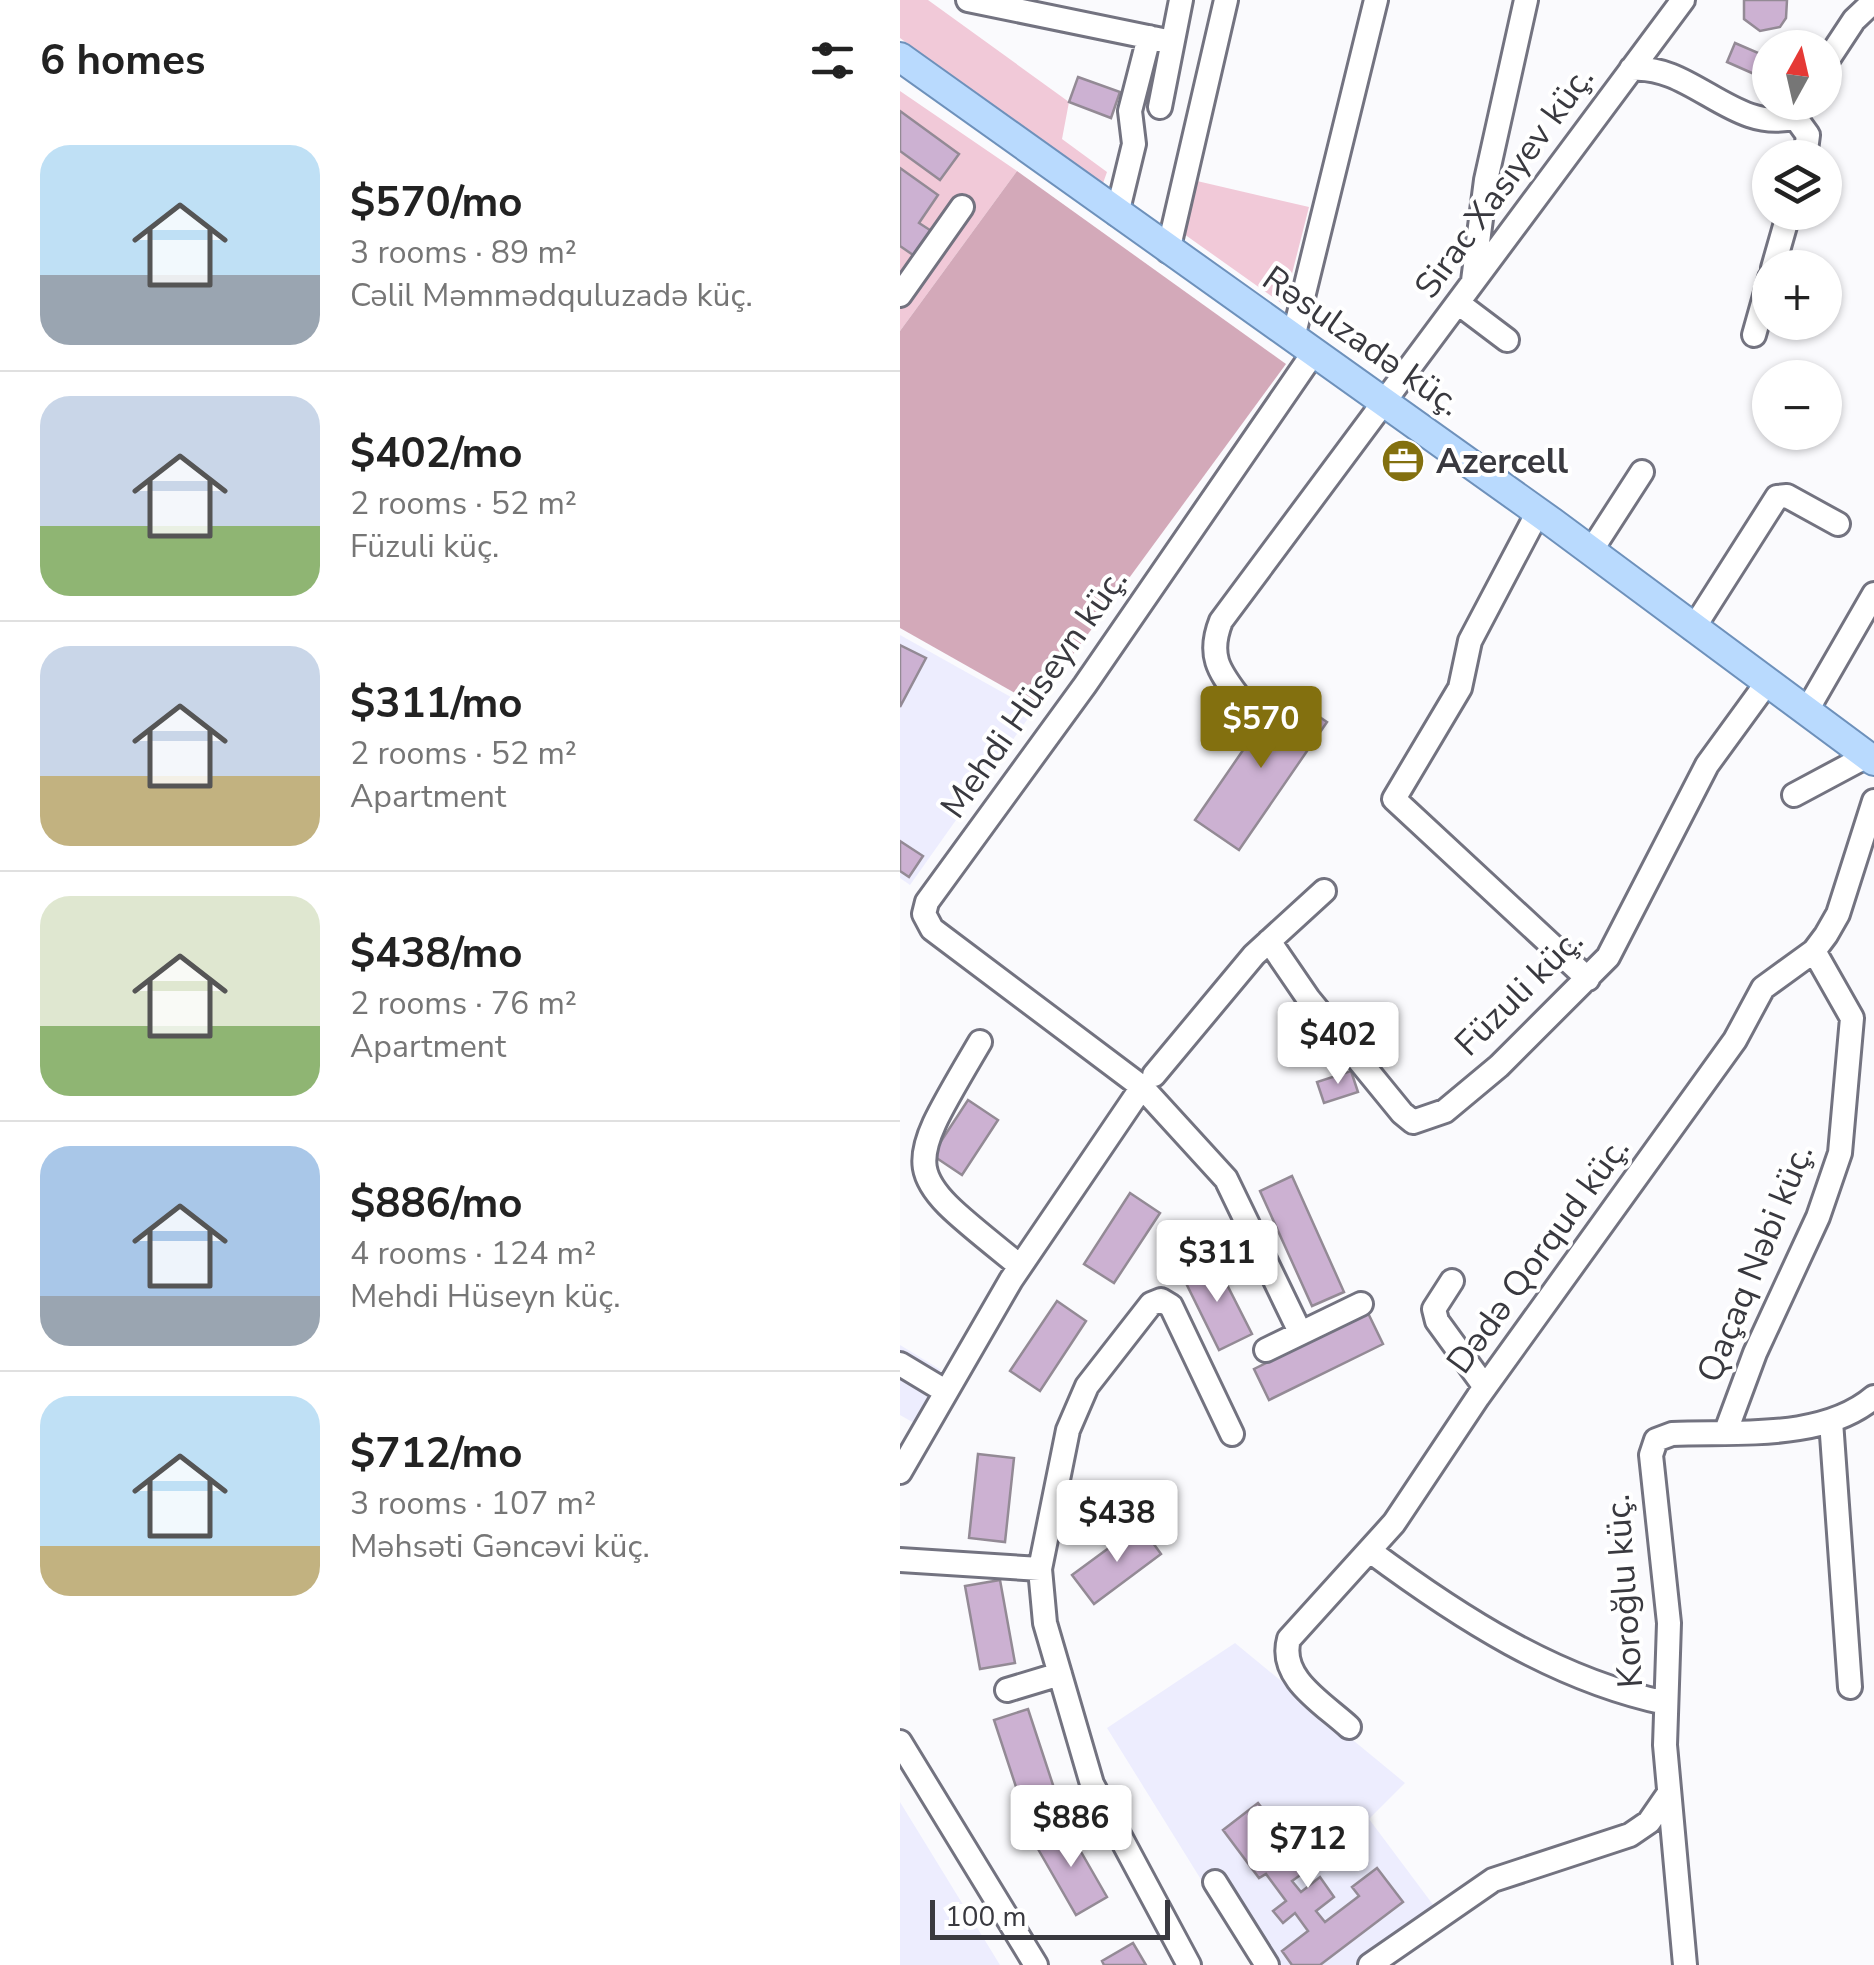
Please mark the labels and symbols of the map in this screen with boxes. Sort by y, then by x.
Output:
north arrow [1752,30,1842,120]
street label: Sirac Xasıyev küç. [1404,56,1604,308]
street label: Rəsulzadə küç. [1253,255,1471,427]
office icon: Azercell [1380,438,1426,484]
place label: Azercell [1436,438,1568,485]
street label: Mehdi Hüseyn küç. [930,558,1138,828]
pin: $570 [1202,686,1320,771]
street label: Füzuli küç. [1445,918,1593,1066]
pin: $402 [1279,1002,1397,1087]
street label: Dədə Qorqud küç. [1436,1127,1640,1383]
street label: Qaçaq Nəbi küç. [1686,1137,1824,1389]
pin: $311 [1158,1220,1276,1305]
pin: $438 [1058,1480,1176,1565]
street label: Koroğlu küç. [1594,1493,1654,1689]
pin: $886 [1012,1785,1130,1870]
pin: $712 [1249,1806,1367,1891]
scale bar [930,1895,1170,1940]

